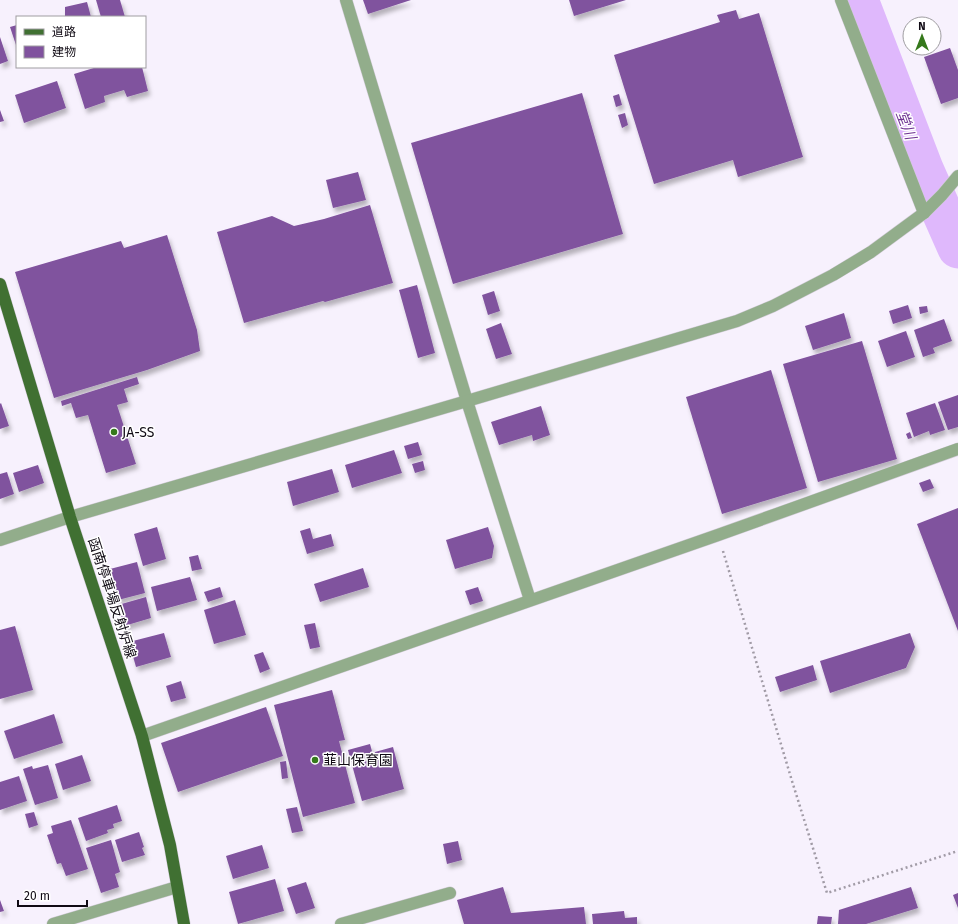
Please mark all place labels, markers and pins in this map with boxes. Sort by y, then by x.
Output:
place label: JA-SS [122,424,155,441]
marker: JA-SS [109,427,119,437]
place label: 韮山保育園 [323,752,393,769]
marker: 韮山保育園 [310,755,320,765]

